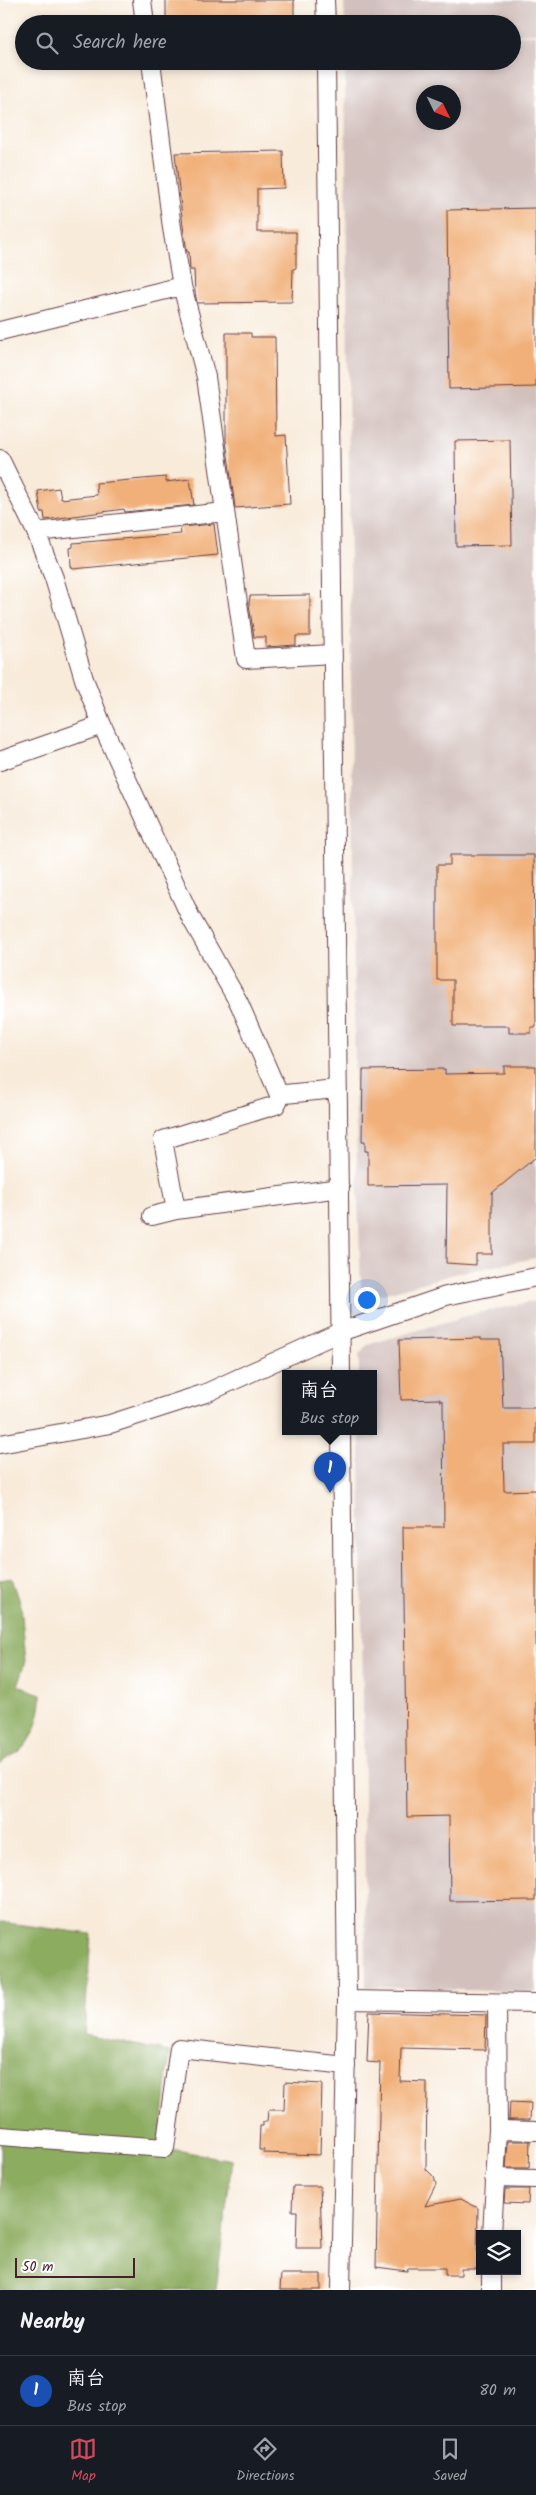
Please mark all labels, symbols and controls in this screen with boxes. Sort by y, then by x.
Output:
search box [15,15,521,70]
text: Search here [73,28,167,58]
icon: search [33,29,61,57]
north arrow [416,85,461,130]
your location [354,1287,380,1313]
popup [282,1370,377,1435]
text: 南台 [300,1376,338,1406]
text: Bus stop [300,1406,359,1431]
pin: 1 [314,1452,346,1493]
map controls [476,2230,521,2275]
button: layers [476,2230,521,2275]
scale bar [15,2255,135,2278]
text: 50 m [22,2256,53,2278]
text: Nearby [20,2306,85,2339]
text: 南台 [67,2364,105,2394]
text: 1 [34,2378,38,2403]
text: 80 m [479,2378,516,2403]
text: Bus stop [67,2394,126,2419]
tab: Map [69,2435,97,2487]
tab: Directions [236,2435,294,2487]
tab: Saved [433,2435,467,2487]

